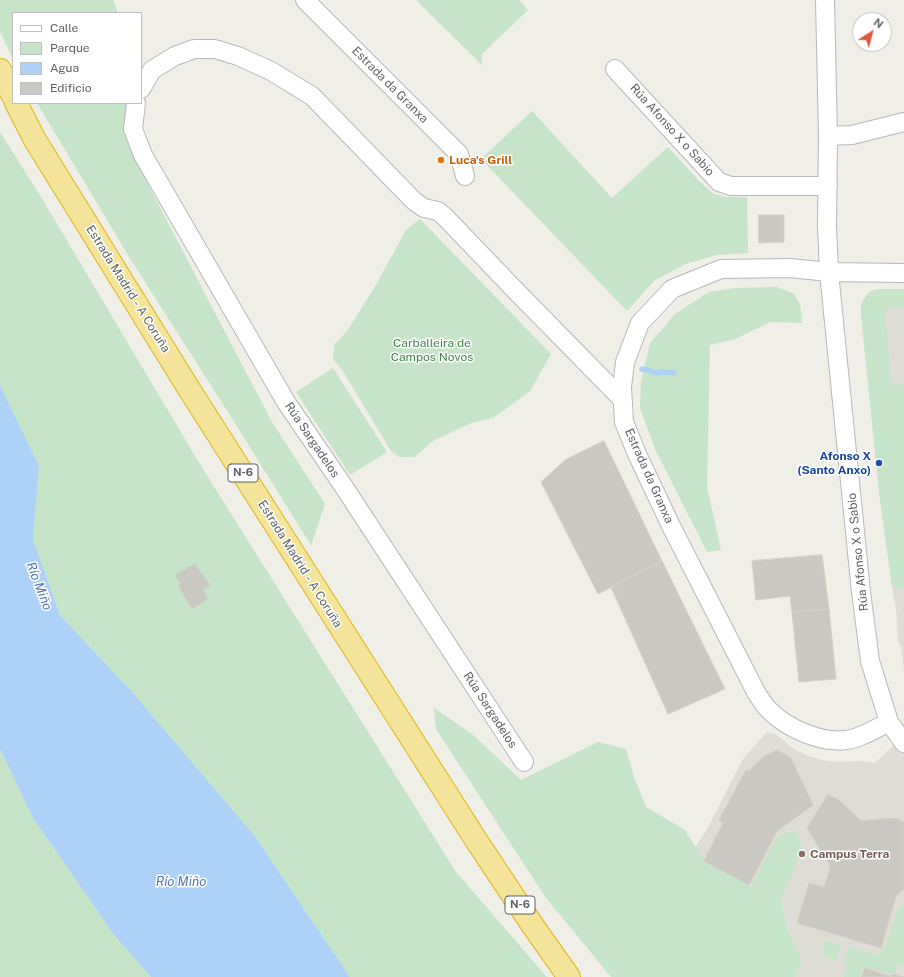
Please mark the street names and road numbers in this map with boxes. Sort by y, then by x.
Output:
street label: Estrada da Granxa [349,44,431,126]
street label: Rúa Afonso X o Sabio [627,81,717,179]
street label: Estrada Madrid - A Coruña [83,223,173,355]
street label: Rúa Sargadelos [282,400,342,480]
street label: Estrada da Granxa [622,426,676,526]
road number: N-6 [228,464,258,482]
street label: Rúa Afonso X o Sabio [845,492,871,612]
street label: Estrada Madrid - A Coruña [255,498,345,630]
street label: Rúa Sargadelos [460,669,520,751]
road number: N-6 [505,896,535,914]

